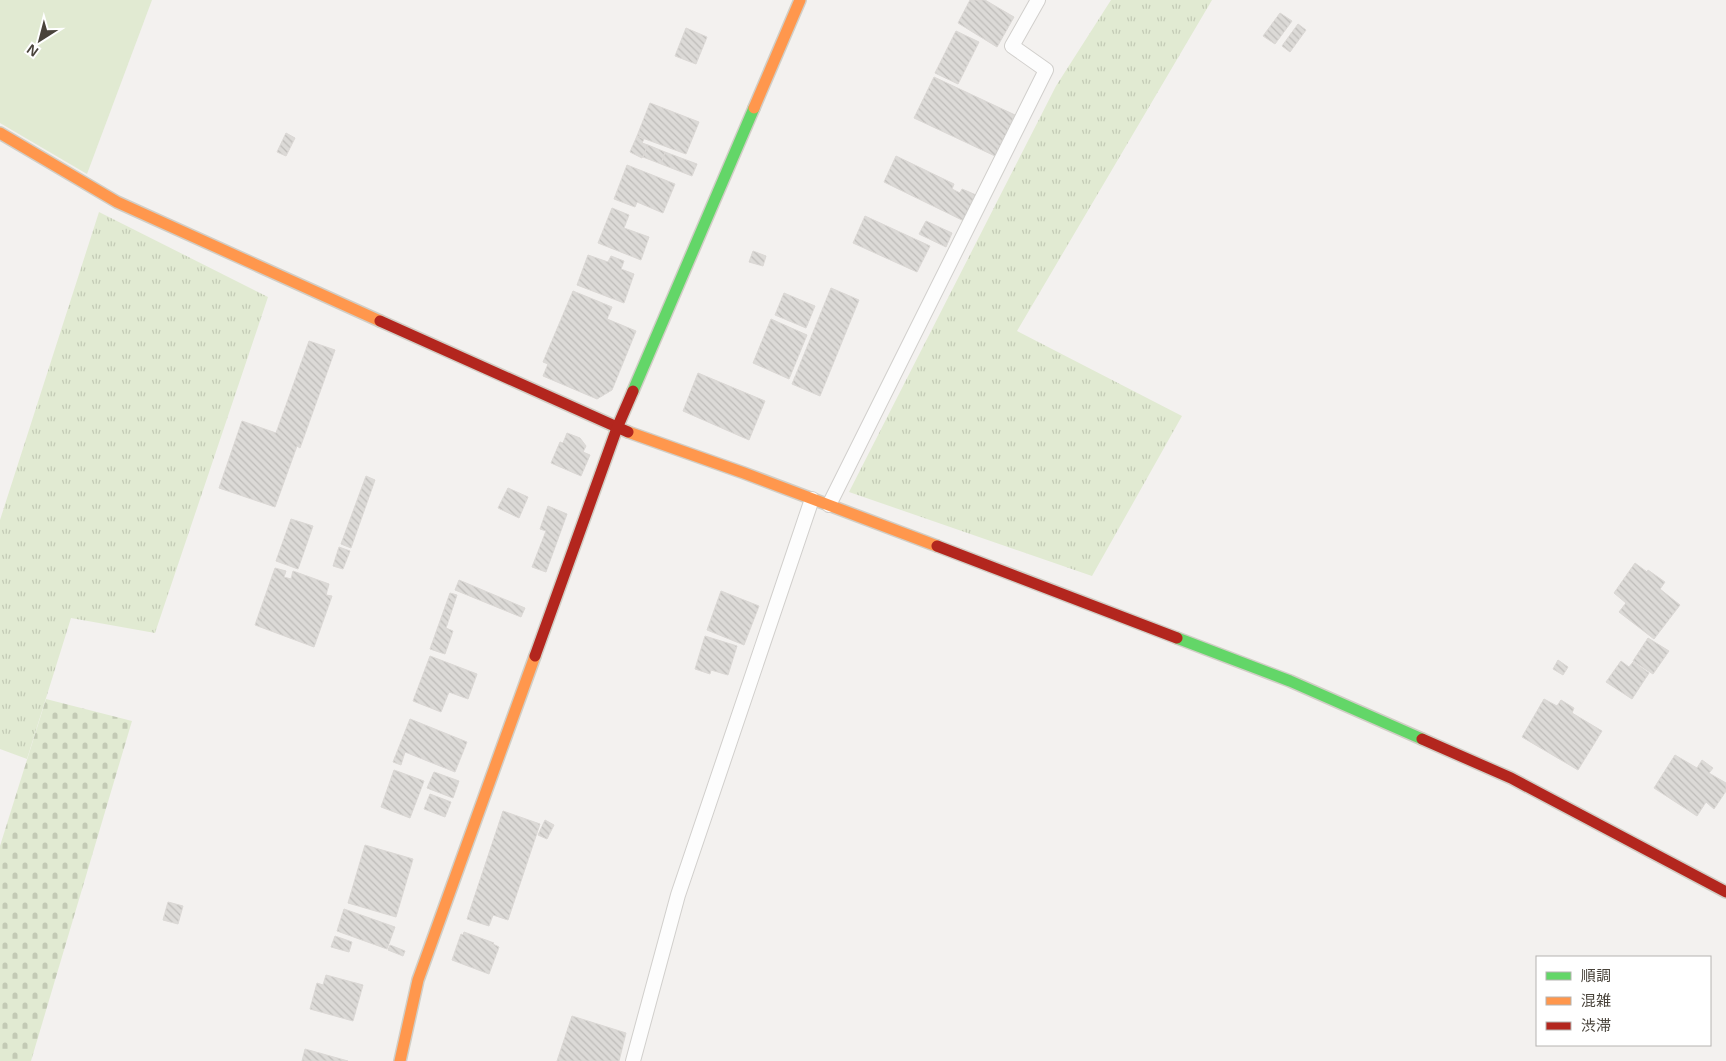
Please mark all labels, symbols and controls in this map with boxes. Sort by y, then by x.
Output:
north arrow [15,15,65,65]
text: N [24,41,41,60]
legend [1536,956,1711,1046]
text: 順調 [1581,967,1611,984]
text: 混雑 [1581,992,1611,1009]
text: 渋滞 [1581,1017,1611,1034]

